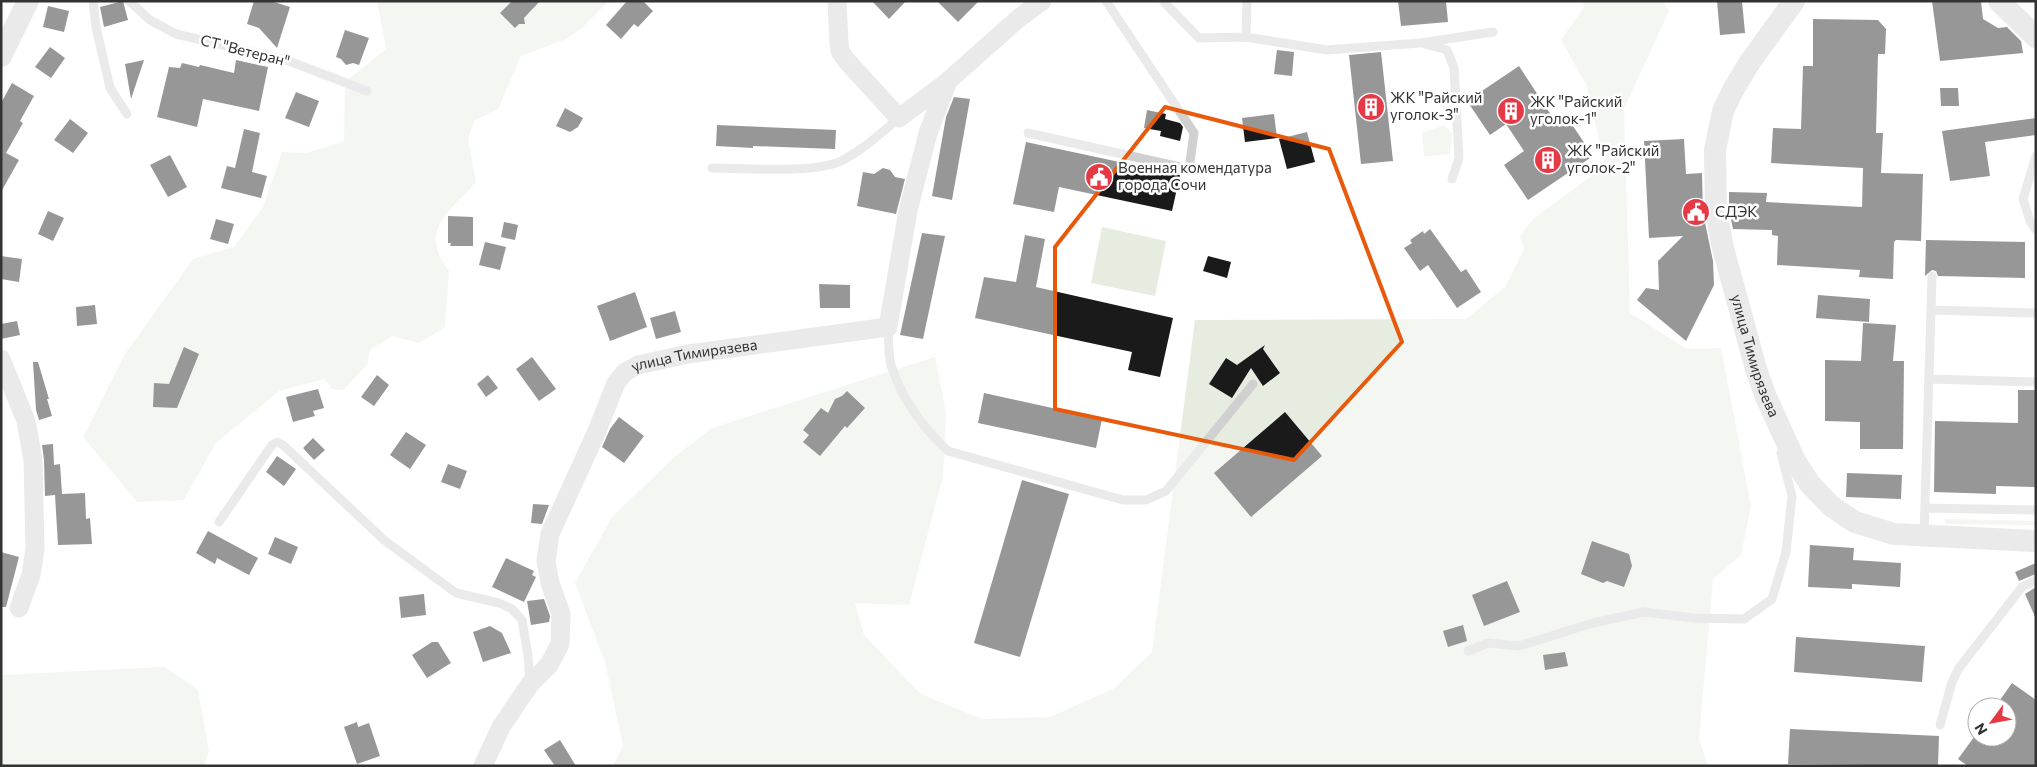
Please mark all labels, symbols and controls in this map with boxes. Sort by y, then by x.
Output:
street label: СТ "Ветеран" [199,30,292,70]
place label: ЖК "Райский уголок-3" [1390,88,1482,123]
building icon: ЖК "Райский уголок-3" [1356,92,1386,122]
place label: ЖК "Райский уголок-1" [1530,92,1622,127]
building icon: ЖК "Райский уголок-1" [1496,96,1526,126]
place label: ЖК "Райский уголок-2" [1567,141,1659,176]
building icon: ЖК "Райский уголок-2" [1533,145,1563,175]
place label: Военная комендатура города Сочи [1118,158,1272,193]
public building icon: Военная комендатура города Сочи [1084,162,1114,192]
public building icon: СДЭК [1681,197,1711,227]
place label: СДЭК [1715,202,1757,220]
street label: улица Тимирязева [1728,292,1784,419]
street label: улица Тимирязева [627,335,758,375]
north arrow [1967,697,2017,747]
text: N [1971,720,1991,738]

